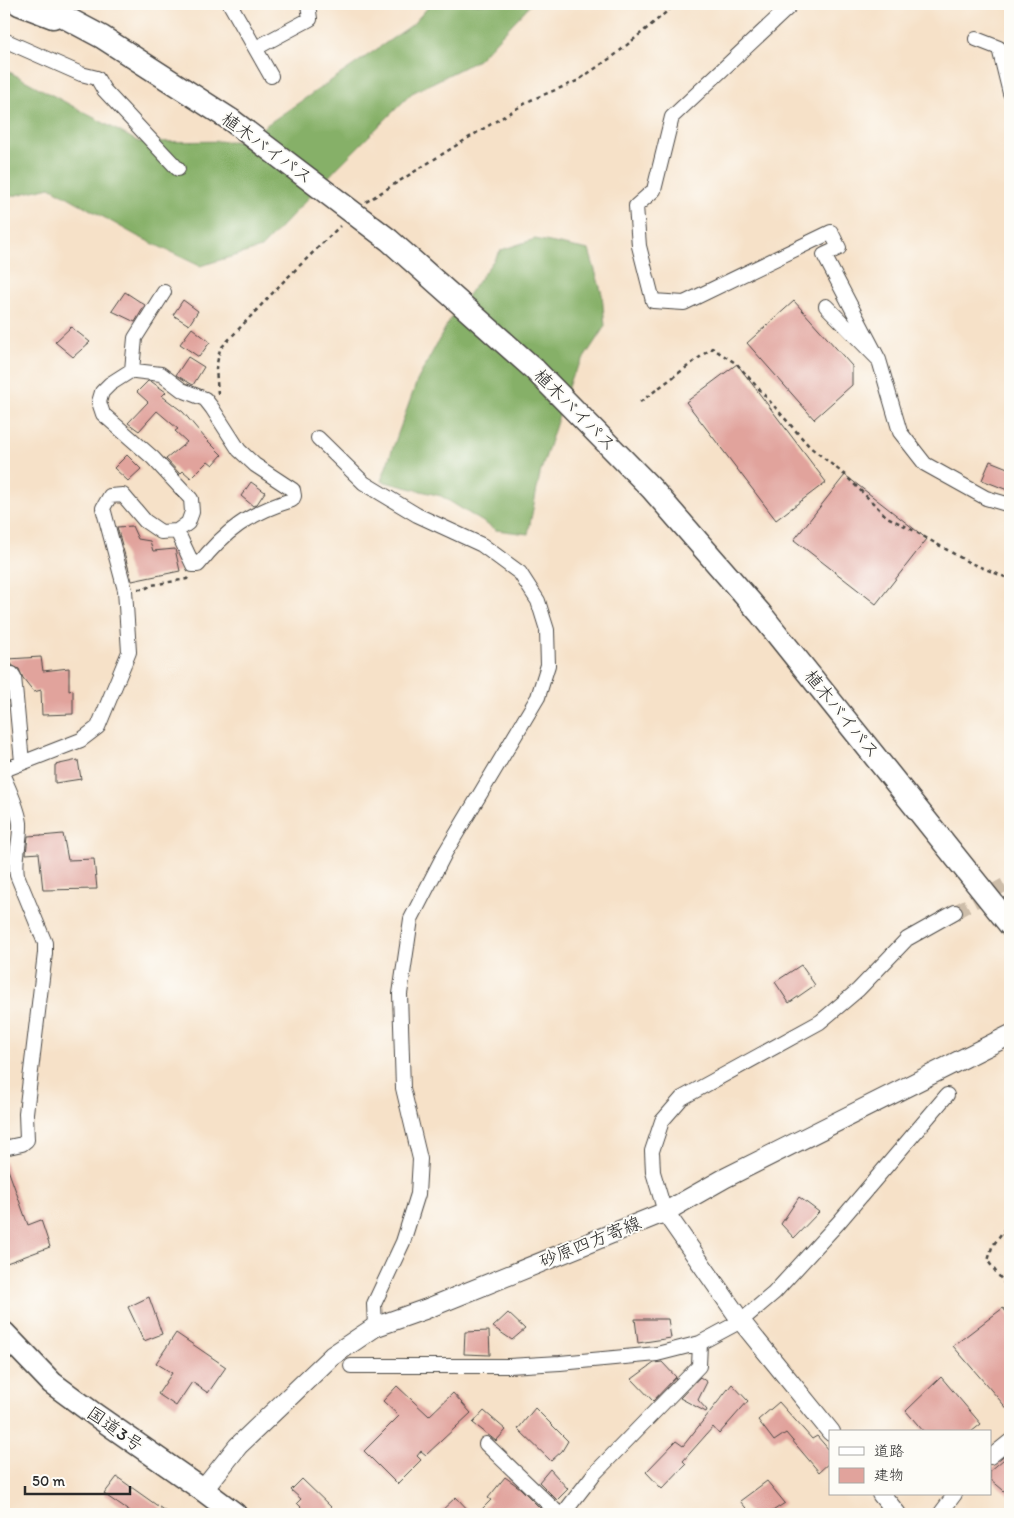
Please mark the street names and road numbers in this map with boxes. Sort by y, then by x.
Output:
street label: 植木バイパス [217,107,317,189]
street label: 植木バイパス [529,364,621,456]
street label: 植木バイパス [800,665,884,763]
street label: 砂原四方寄線 [536,1212,644,1272]
street label: 国道3号 [83,1402,147,1456]

